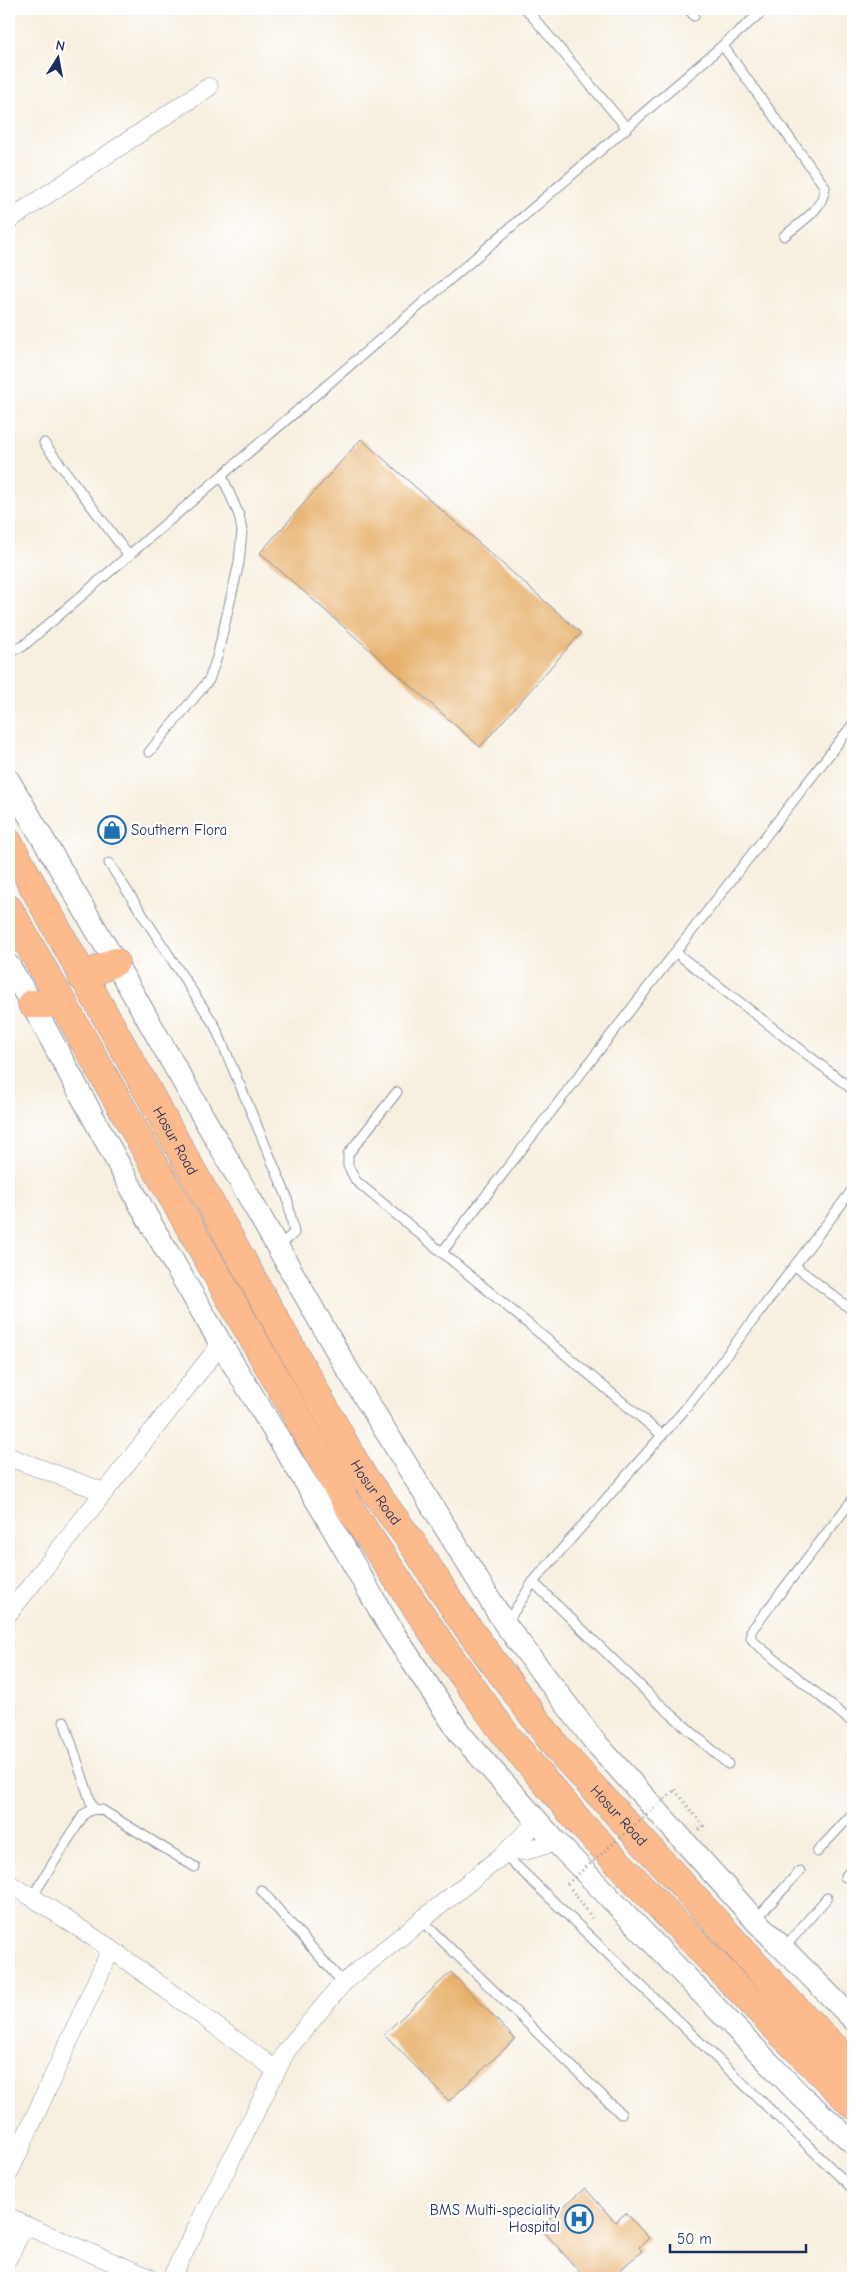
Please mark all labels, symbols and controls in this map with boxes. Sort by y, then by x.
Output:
north arrow [32,32,82,82]
text: N [54,37,66,55]
shop icon: Southern Flora [97,815,127,845]
place label: Southern Flora [131,821,227,839]
street label: Hosur Road [149,1103,202,1178]
street label: Hosur Road [346,1457,405,1529]
street label: Hosur Road [586,1781,651,1850]
place label: BMS Multi-speciality Hospital [430,2201,560,2236]
hospital icon: BMS Multi-speciality Hospital [564,2204,594,2234]
scale bar [670,2222,806,2254]
text: 50 m [677,2230,712,2248]

